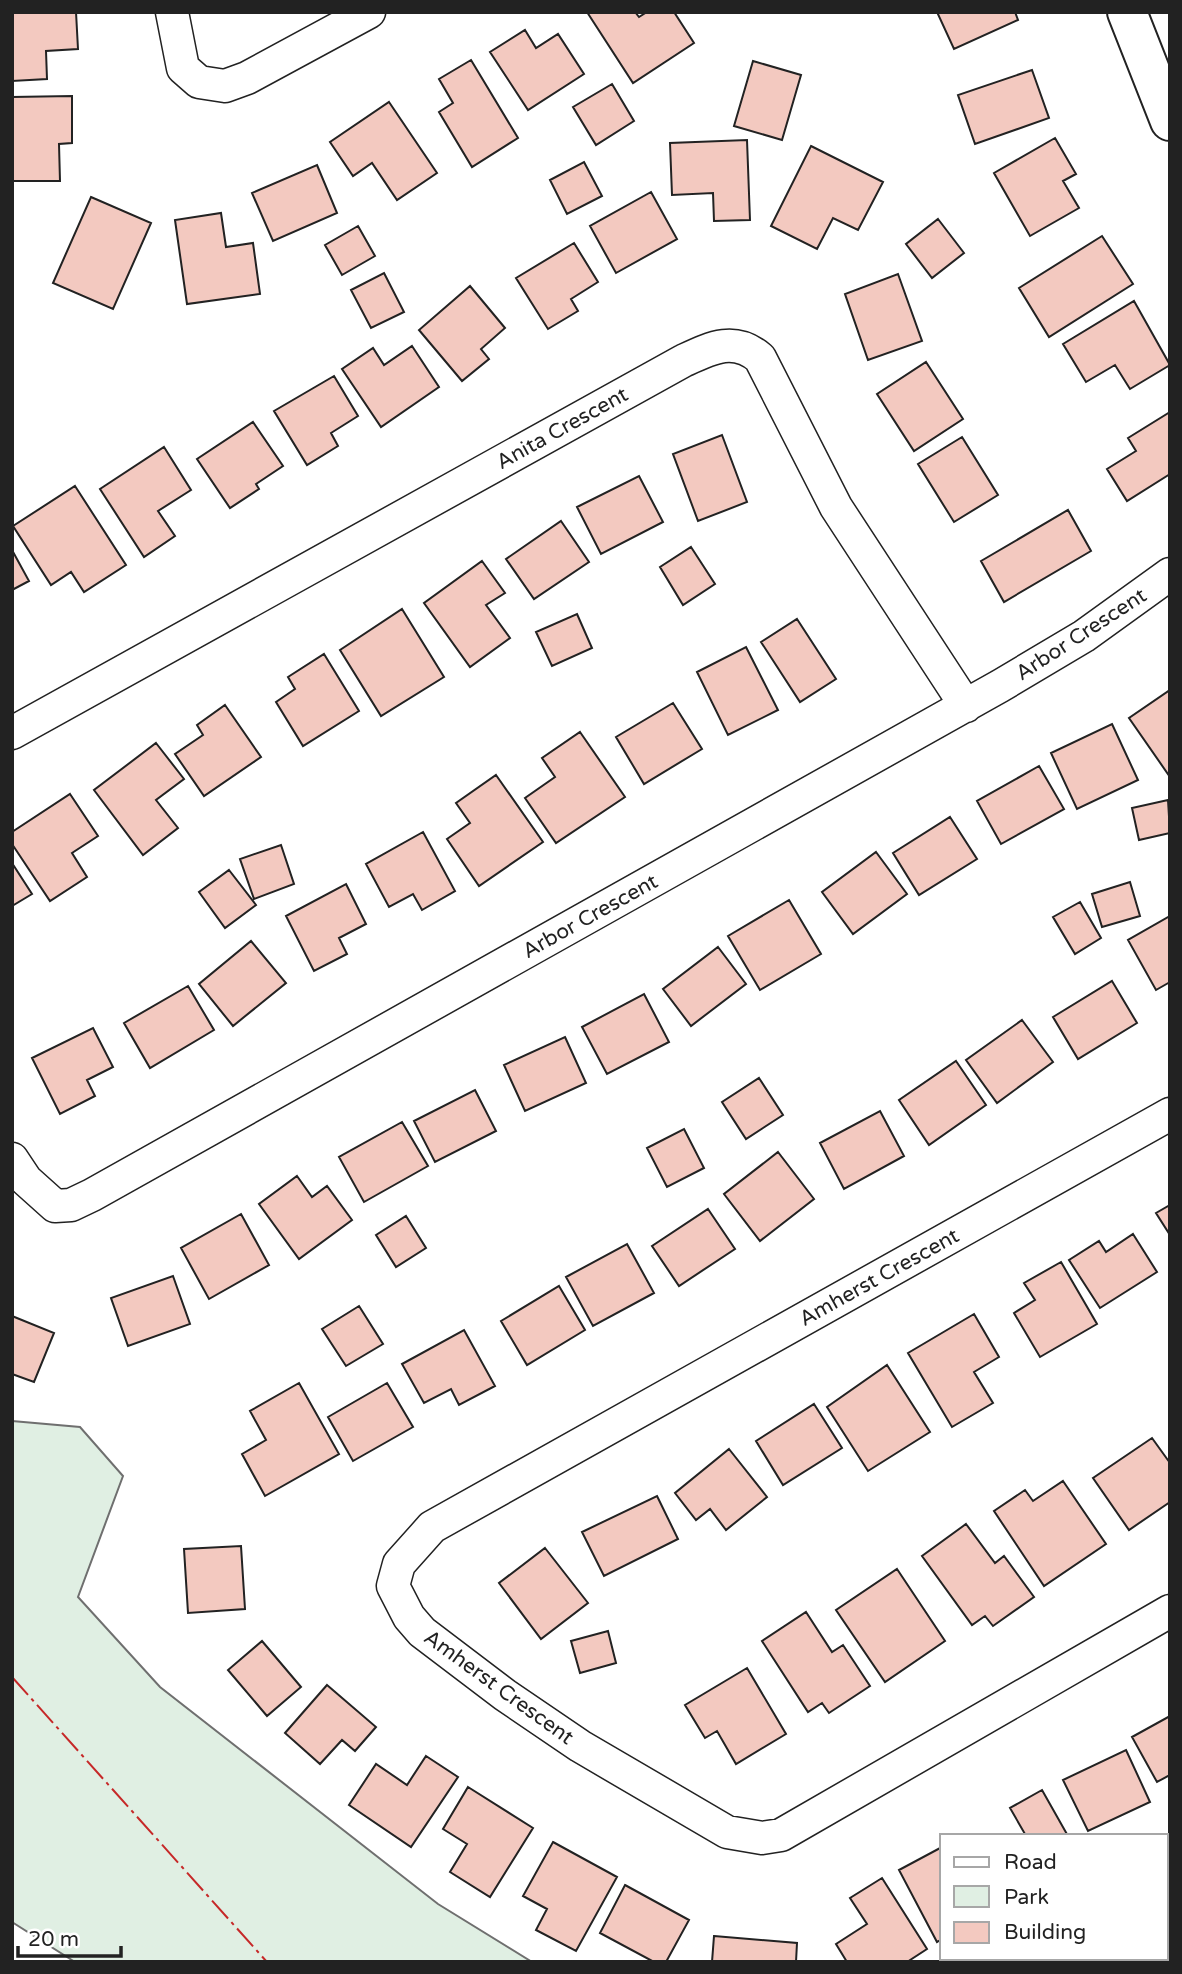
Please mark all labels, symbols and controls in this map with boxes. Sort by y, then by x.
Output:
street label: Anita Crescent [492,382,632,475]
street label: Arbor Crescent [1011,583,1151,686]
street label: Arbor Crescent [518,869,662,964]
street label: Amherst Crescent [795,1223,963,1332]
street label: Amherst Crescent [419,1625,578,1750]
legend [940,1834,1168,1960]
text: Road [1004,1850,1057,1875]
text: Park [1004,1885,1049,1910]
scale bar [18,1914,121,1958]
text: Building [1004,1920,1086,1945]
text: 20 m [28,1927,79,1952]

